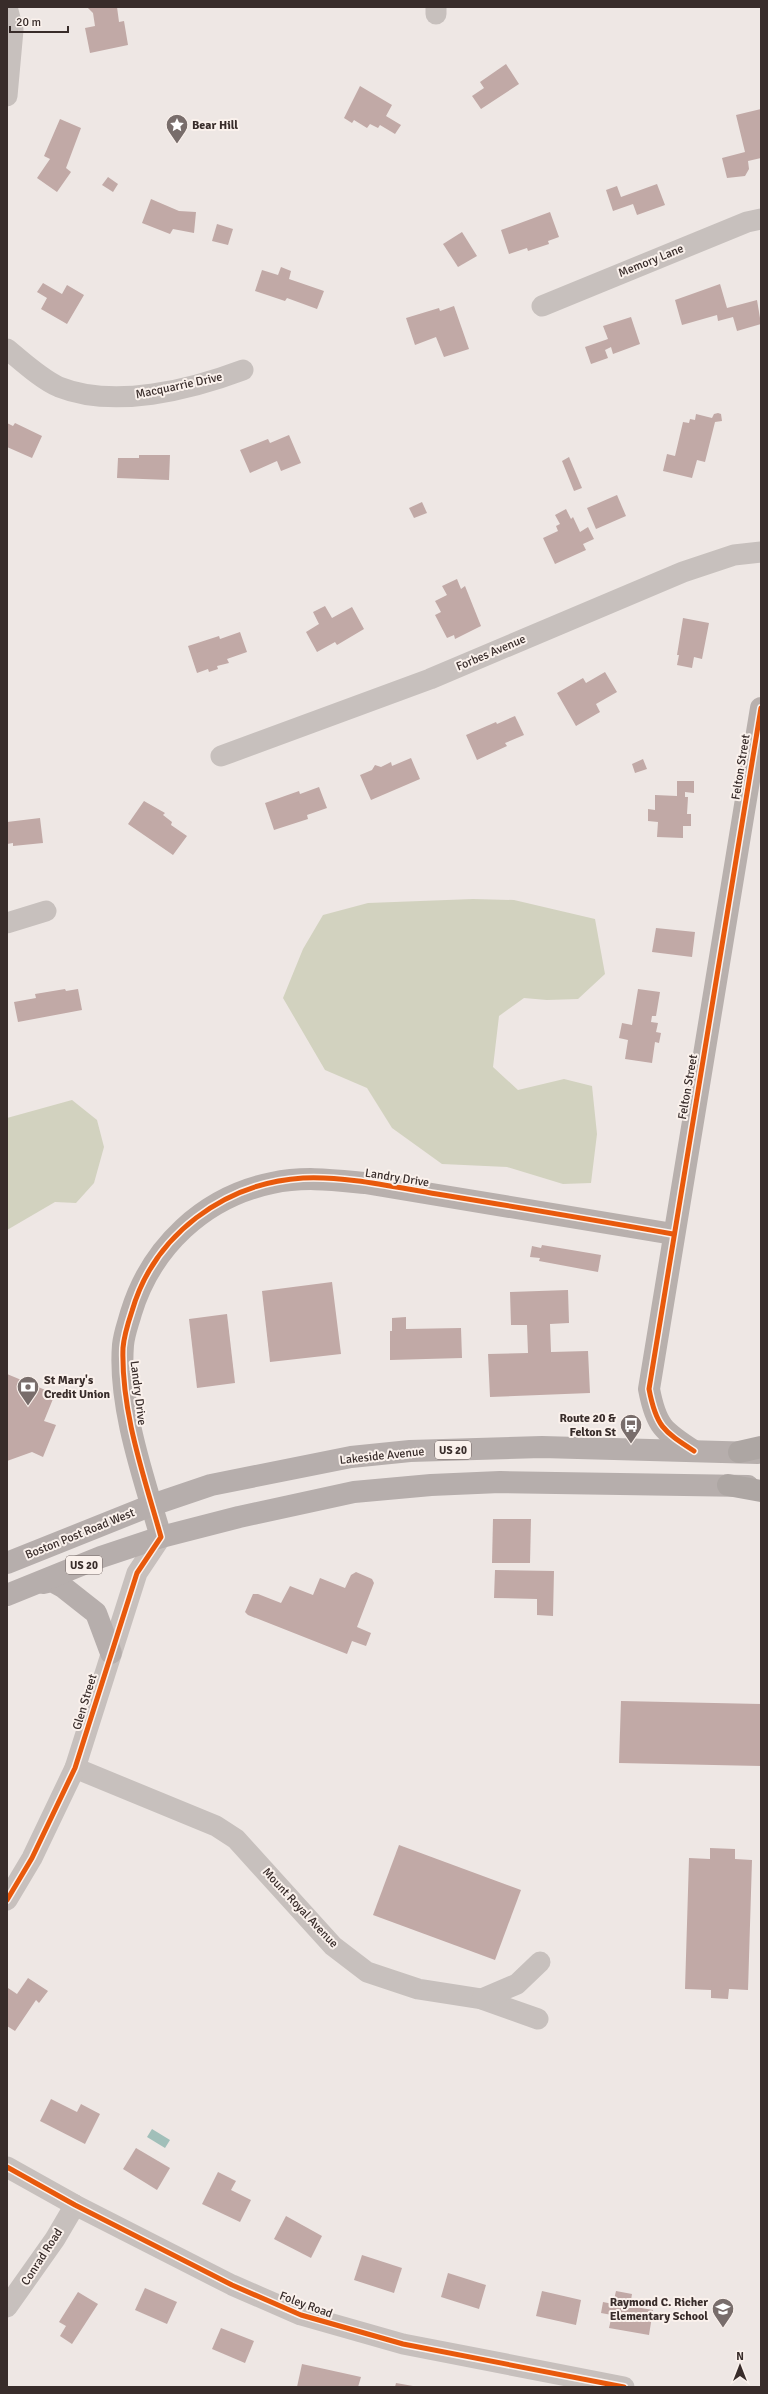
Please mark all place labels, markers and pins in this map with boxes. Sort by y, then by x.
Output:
place icon: Bear Hill [164,112,190,145]
place label: Bear Hill [192,118,238,133]
place label: St Mary's Credit Union [44,1373,111,1402]
bank icon: St Mary's Credit Union [15,1374,41,1407]
place label: Route 20 & Felton St [559,1411,616,1440]
bus stop icon: Route 20 & Felton St [618,1412,644,1445]
place label: Raymond C. Richer Elementary School [610,2295,708,2324]
school or university icon: Raymond C. Richer Elementary School [710,2296,736,2329]

